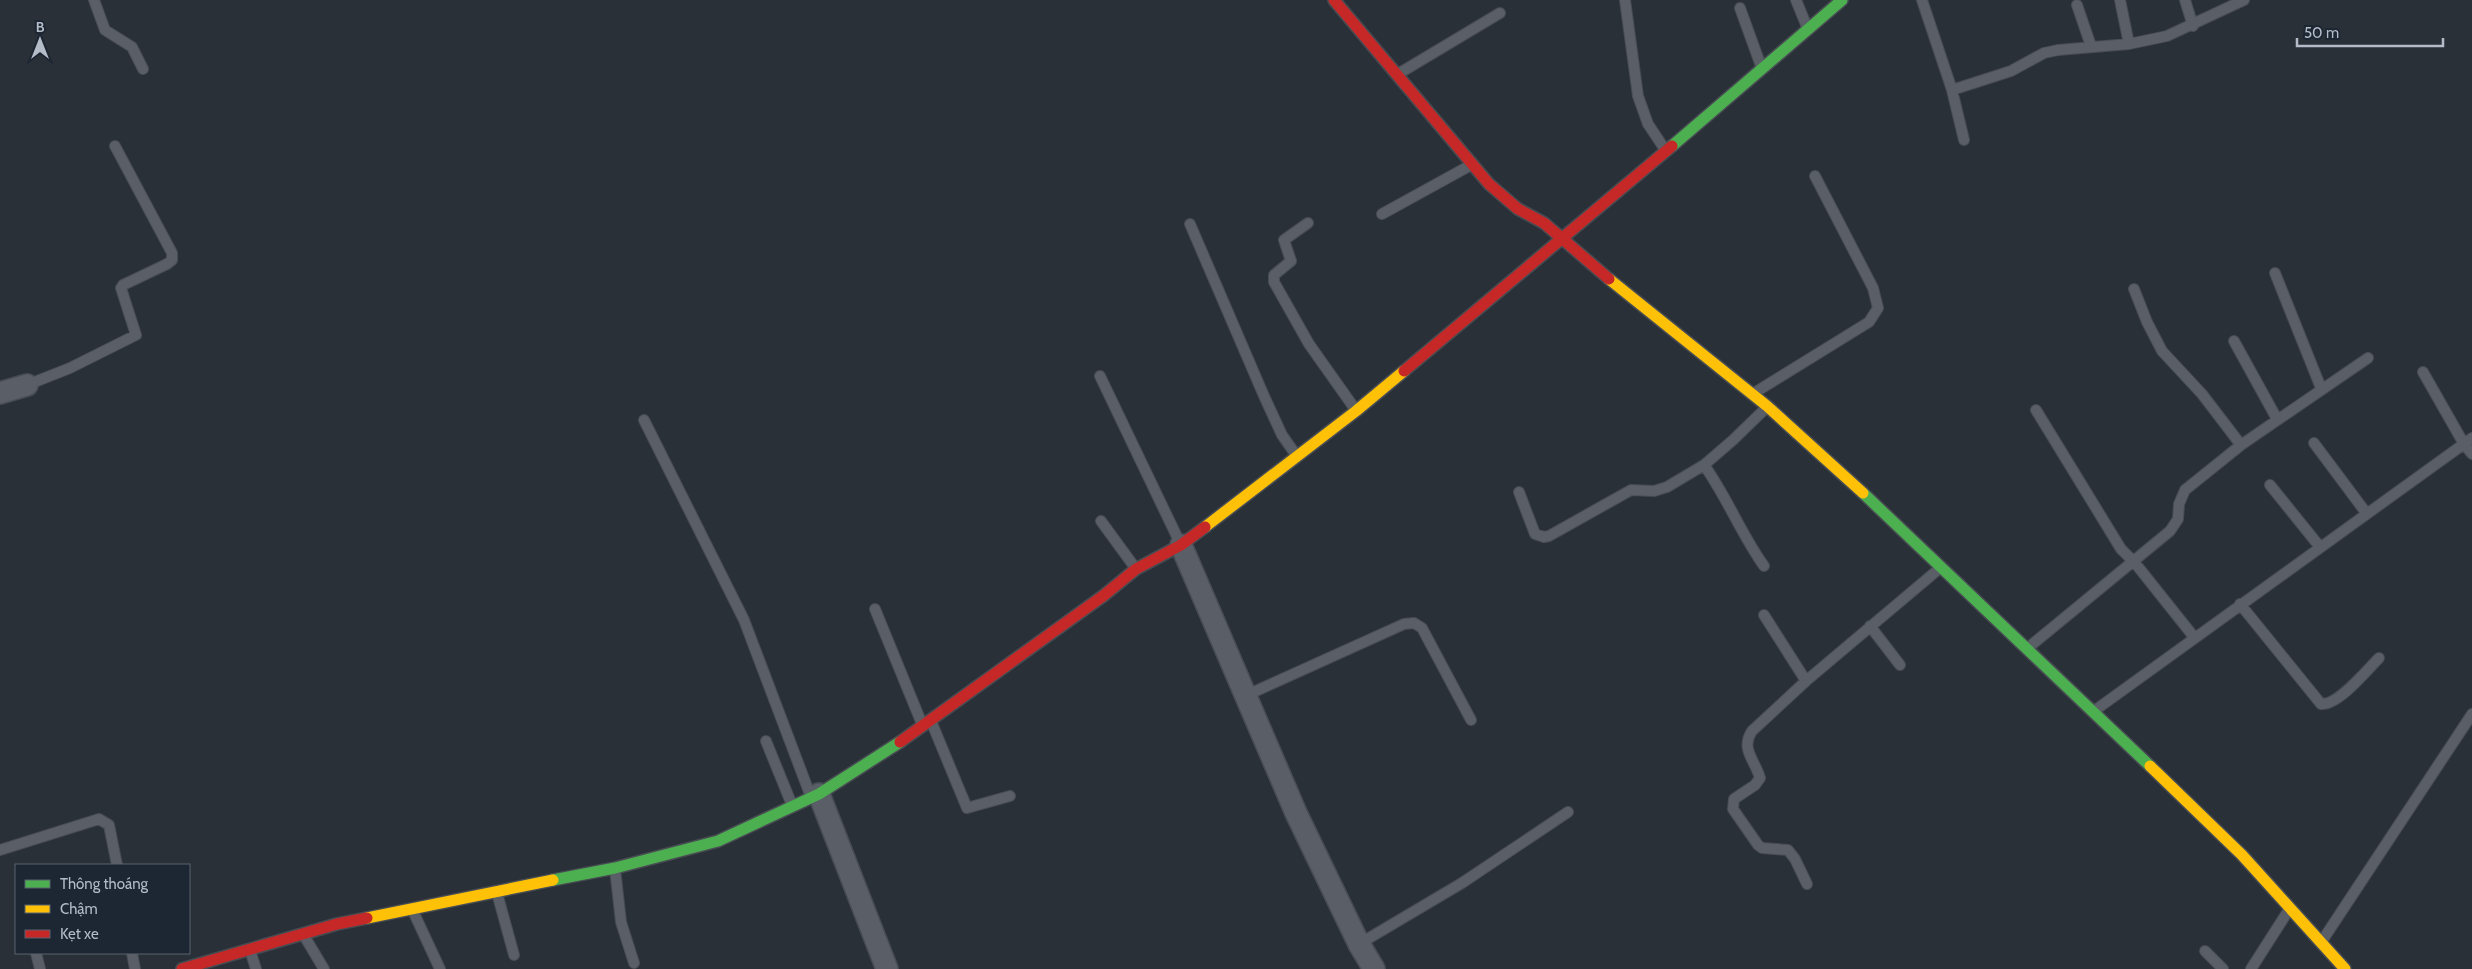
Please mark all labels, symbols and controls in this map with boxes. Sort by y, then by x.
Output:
north arrow [15,15,65,65]
scale bar [2297,15,2443,47]
text: B [36,18,45,36]
text: 50 m [2304,24,2339,42]
legend [15,864,190,954]
text: Thông thoáng [60,875,149,893]
text: Chậm [60,900,98,918]
text: Kẹt xe [60,925,99,943]

